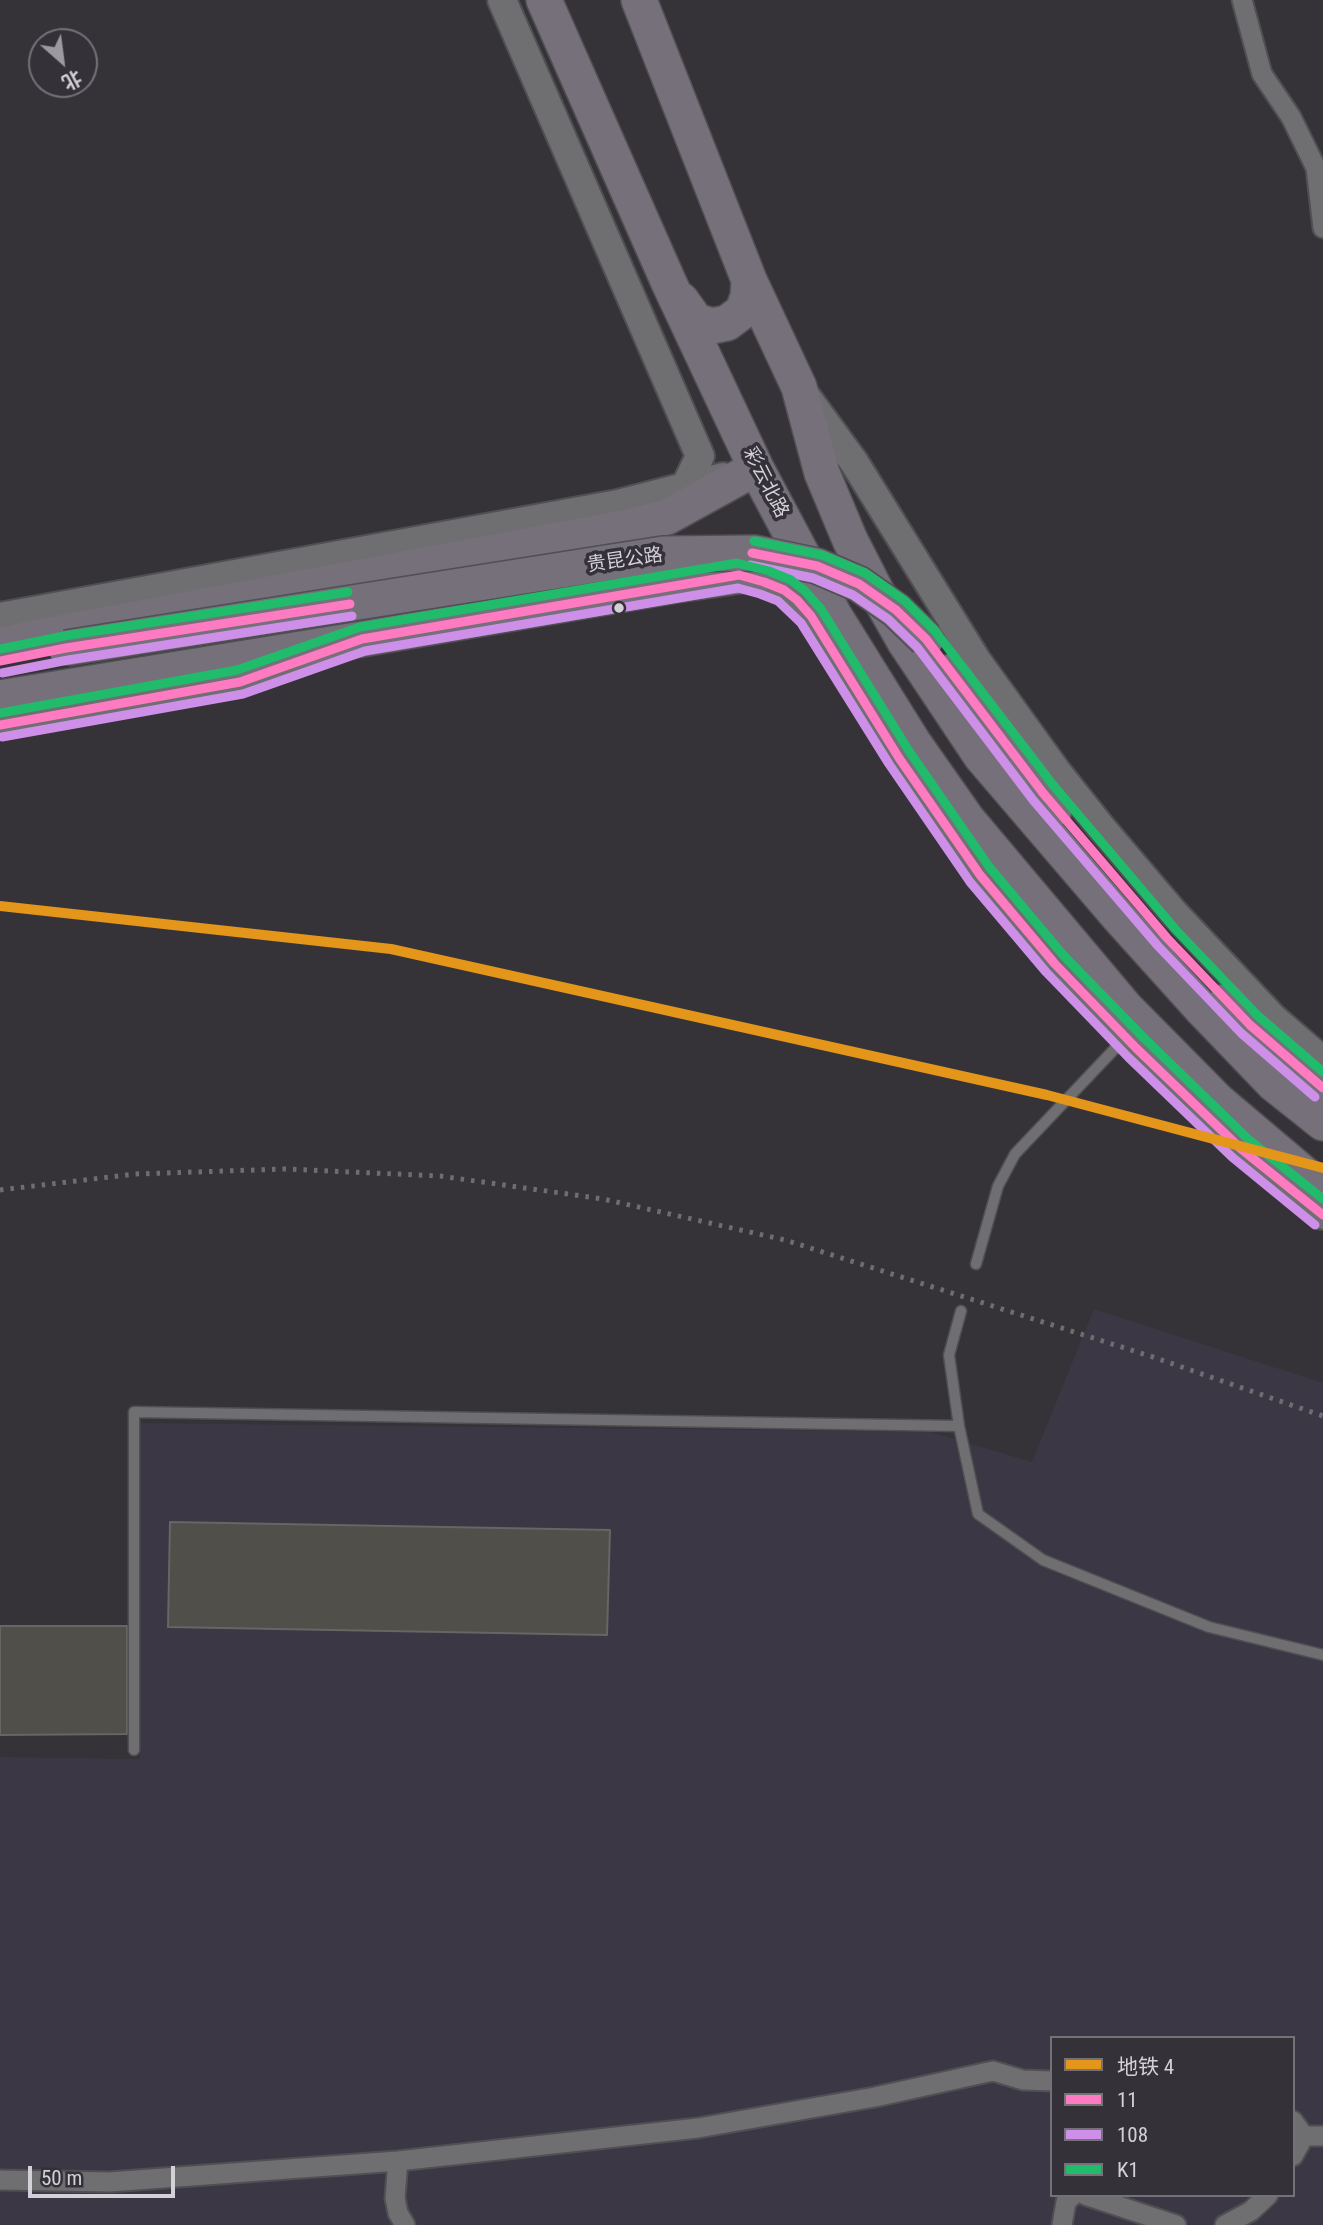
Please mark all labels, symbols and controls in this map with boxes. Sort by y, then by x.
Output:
north arrow [28,28,98,98]
text: 北 [58,66,86,95]
street label: 彩云北路 [738,444,792,522]
street label: 贵昆公路 [586,544,664,578]
unlabelled marker [612,601,626,615]
legend [1050,2036,1295,2197]
text: 地铁 4 [1117,2055,1174,2079]
text: 11 [1117,2088,1138,2112]
text: 108 [1117,2123,1148,2147]
scale bar [32,2152,178,2196]
text: K1 [1117,2158,1139,2182]
text: 50 m [41,2166,82,2190]

